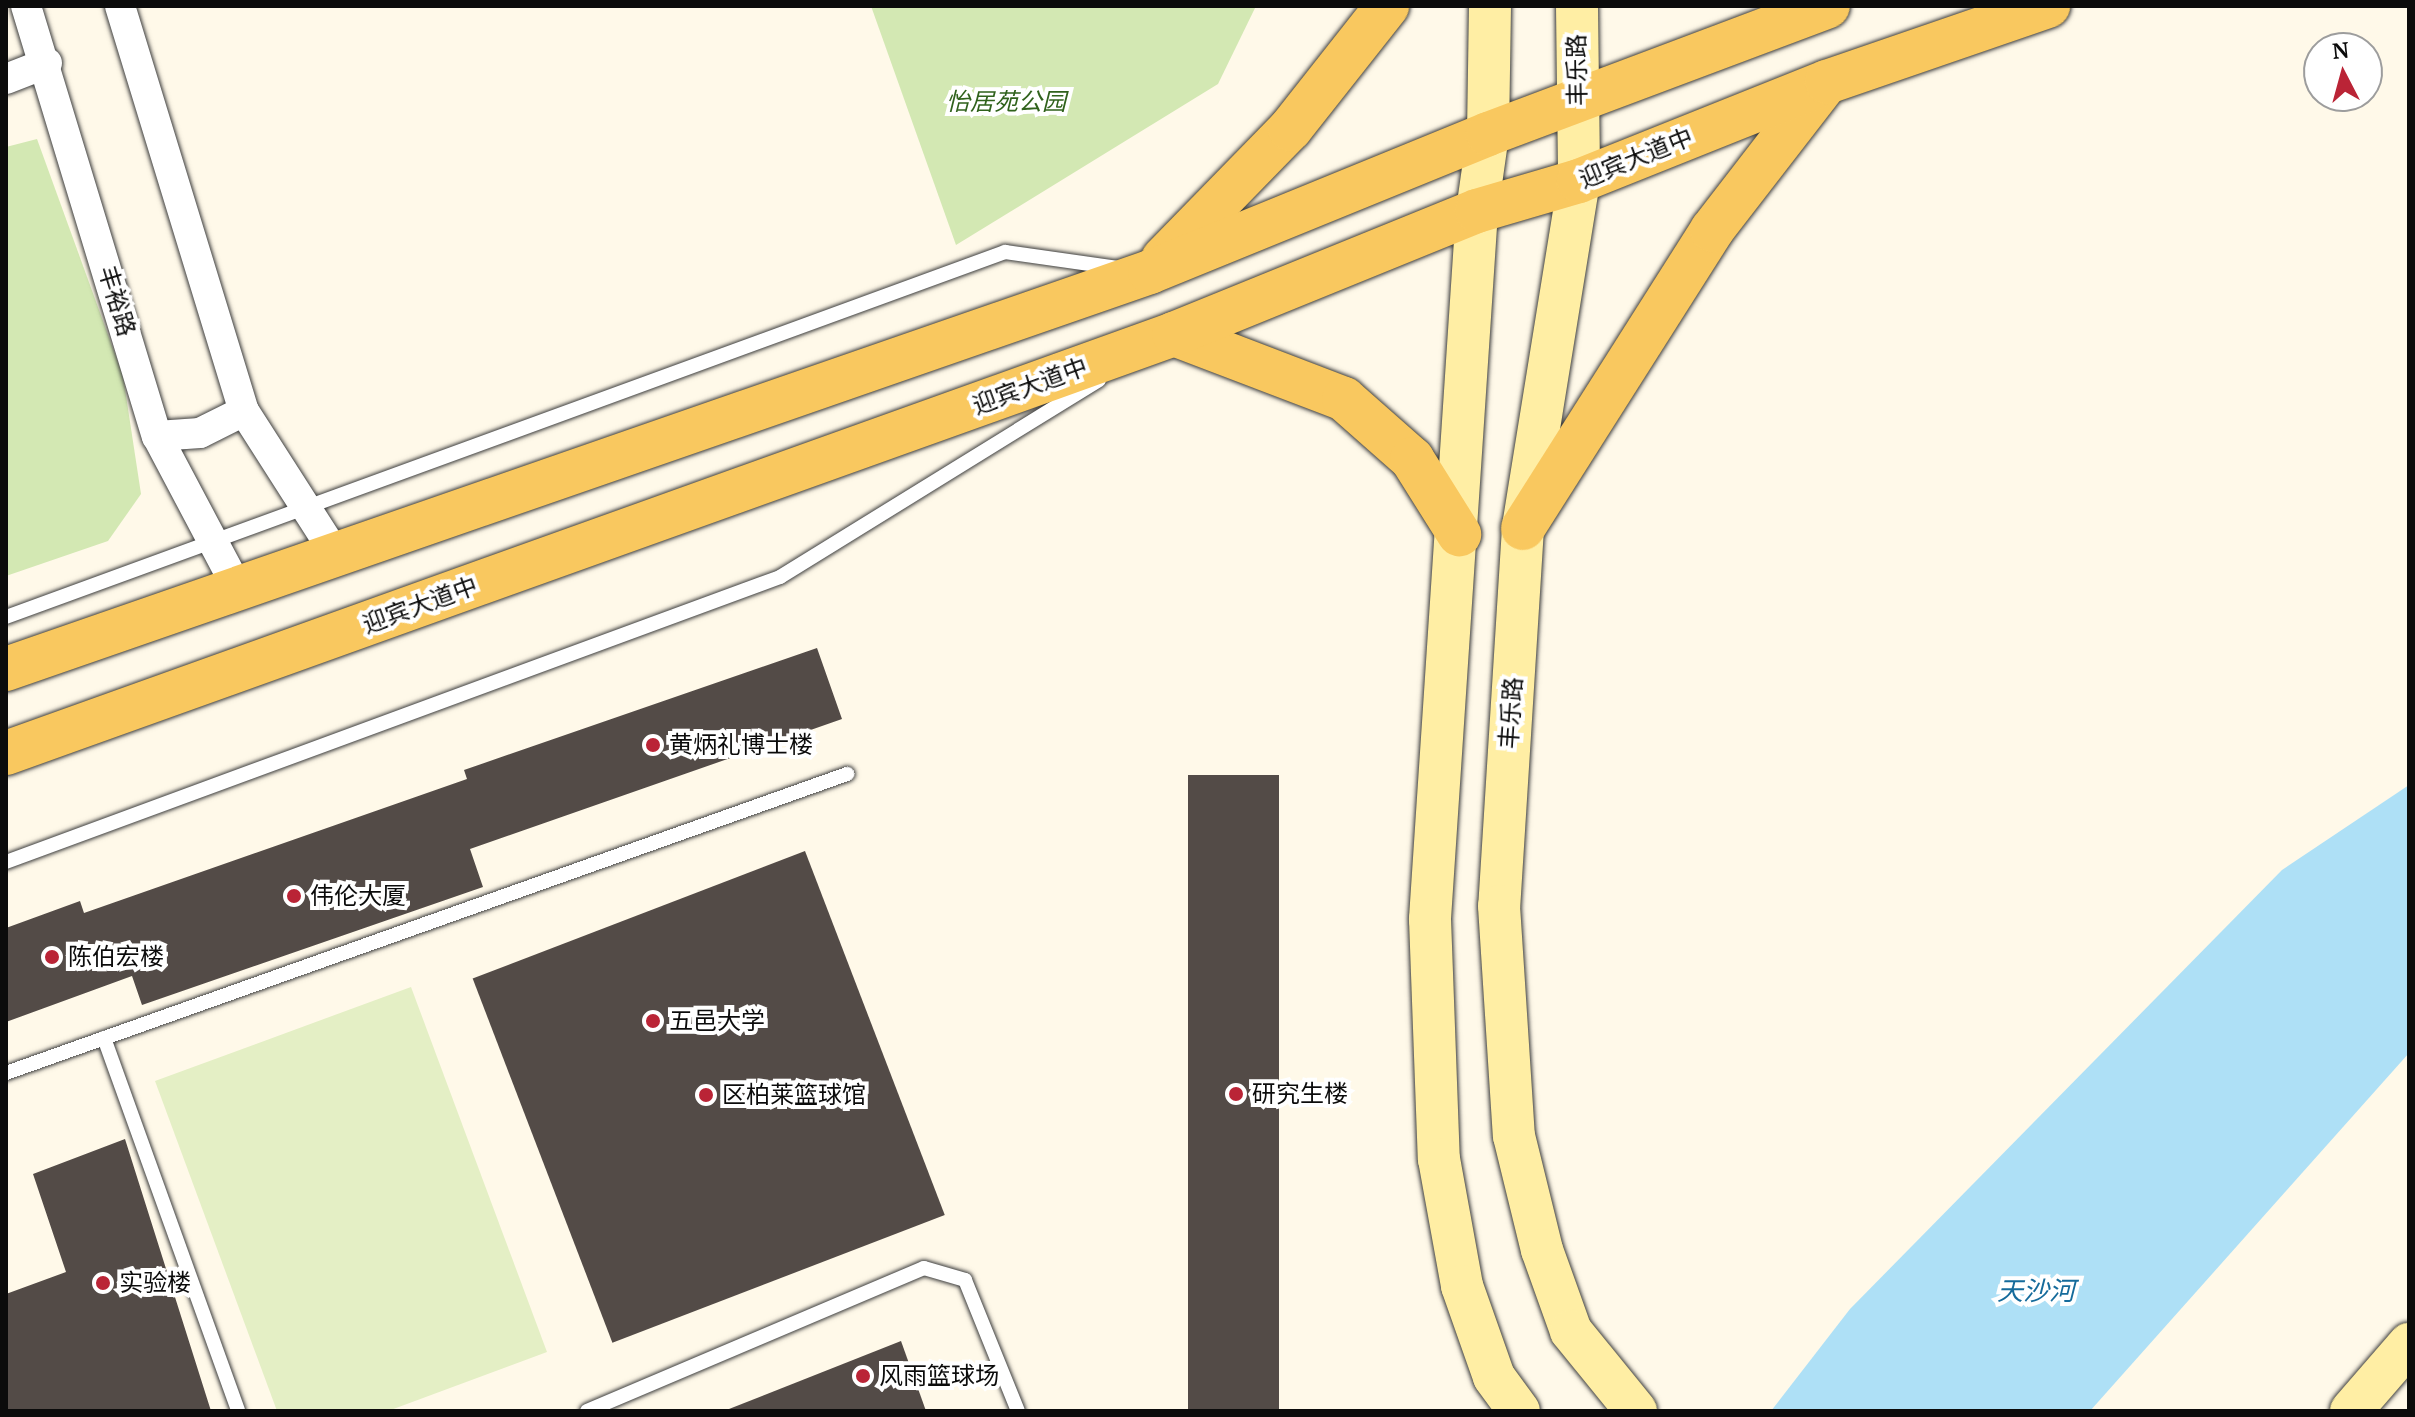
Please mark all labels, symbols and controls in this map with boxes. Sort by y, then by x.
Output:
north arrow [2303,32,2383,112]
street label: 丰乐路 [1562,34,1592,106]
text: N [2331,34,2350,65]
park label: 怡居苑公园 [946,88,1066,116]
street label: 迎宾大道中 [1575,122,1697,194]
street label: 丰裕路 [93,262,141,340]
street label: 迎宾大道中 [969,352,1091,420]
street label: 迎宾大道中 [359,571,481,639]
street label: 丰乐路 [1494,676,1528,750]
place label: 黄炳礼博士楼 [669,731,813,759]
marker: 黄炳礼博士楼 [644,736,662,754]
place label: 伟伦大厦 [310,882,406,910]
marker: 伟伦大厦 [285,887,303,905]
place label: 陈伯宏楼 [68,943,164,971]
marker: 陈伯宏楼 [43,948,61,966]
place label: 五邑大学 [669,1007,765,1035]
marker: 五邑大学 [644,1012,662,1030]
place label: 研究生楼 [1252,1080,1348,1108]
place label: 区柏莱篮球馆 [722,1081,866,1109]
marker: 研究生楼 [1227,1085,1245,1103]
marker: 区柏莱篮球馆 [697,1086,715,1104]
place label: 实验楼 [119,1269,191,1297]
marker: 实验楼 [94,1274,112,1292]
water label: 天沙河 [1997,1275,2075,1307]
place label: 风雨篮球场 [879,1362,999,1390]
marker: 风雨篮球场 [854,1367,872,1385]

